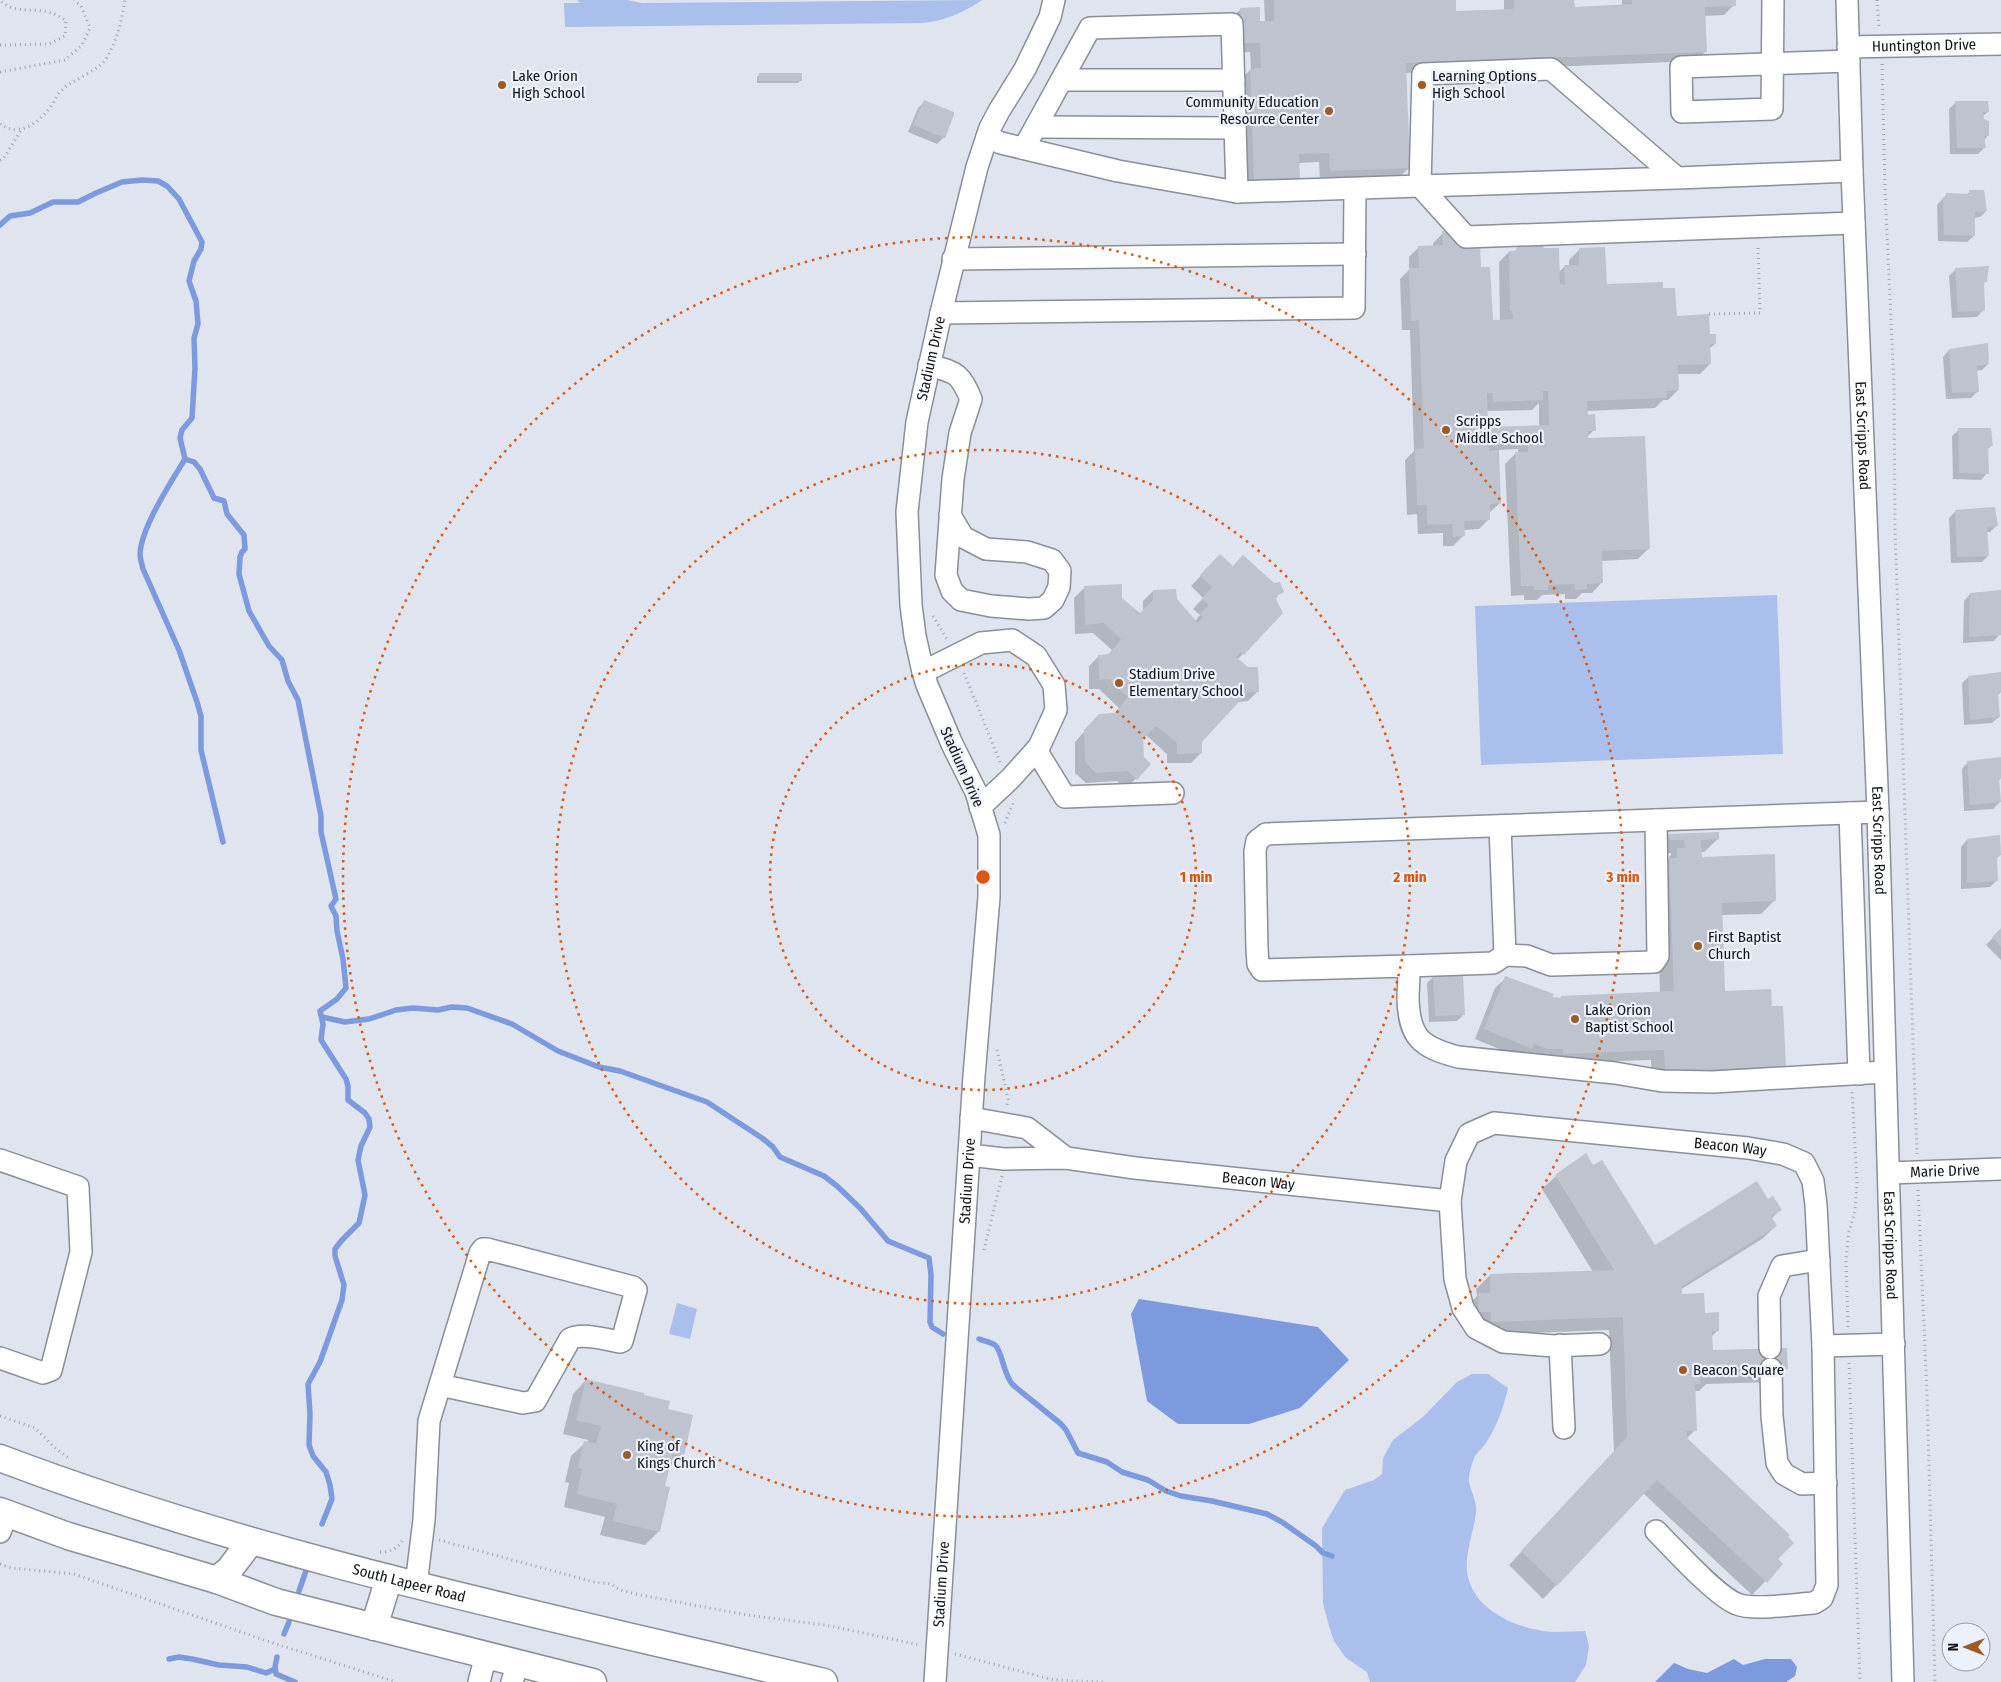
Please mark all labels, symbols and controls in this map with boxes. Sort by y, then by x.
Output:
street label: Huntington Drive [1872,35,1976,56]
place label: Lake Orion High School [512,67,585,102]
place label: Learning Options High School [1432,67,1537,102]
marker: Lake Orion High School [496,79,508,91]
marker: Learning Options High School [1416,79,1428,91]
place label: Community Education Resource Center [1185,93,1320,128]
marker: Community Education Resource Center [1323,105,1335,117]
street label: Stadium Drive [913,314,949,402]
street label: East Scripps Road [1852,381,1874,490]
place label: Scripps Middle School [1456,412,1543,447]
marker: Scripps Middle School [1440,424,1452,436]
place label: Stadium Drive Elementary School [1129,665,1243,700]
marker: Stadium Drive Elementary School [1113,677,1125,689]
street label: Stadium Drive [936,724,988,810]
street label: East Scripps Road [1868,786,1889,895]
centre of rings [974,868,992,886]
text: 1 min [1180,868,1212,886]
text: 2 min [1392,868,1427,886]
text: 3 min [1605,868,1640,886]
place label: First Baptist Church [1708,928,1781,963]
marker: First Baptist Church [1692,940,1704,952]
place label: Lake Orion Baptist School [1585,1001,1674,1036]
marker: Lake Orion Baptist School [1569,1013,1581,1025]
street label: Beacon Way [1693,1134,1768,1160]
street label: Stadium Drive [955,1137,979,1225]
street label: Marie Drive [1910,1161,1980,1181]
street label: Beacon Way [1221,1168,1296,1194]
street label: East Scripps Road [1880,1191,1901,1300]
place label: Beacon Square [1693,1361,1784,1379]
marker: Beacon Square [1677,1364,1689,1376]
place label: King of Kings Church [637,1437,716,1472]
marker: King of Kings Church [621,1449,633,1461]
street label: Stadium Drive [930,1541,953,1628]
street label: South Lapeer Road [350,1560,468,1606]
north arrow [1941,1622,1991,1672]
text: N [1945,1643,1962,1651]

